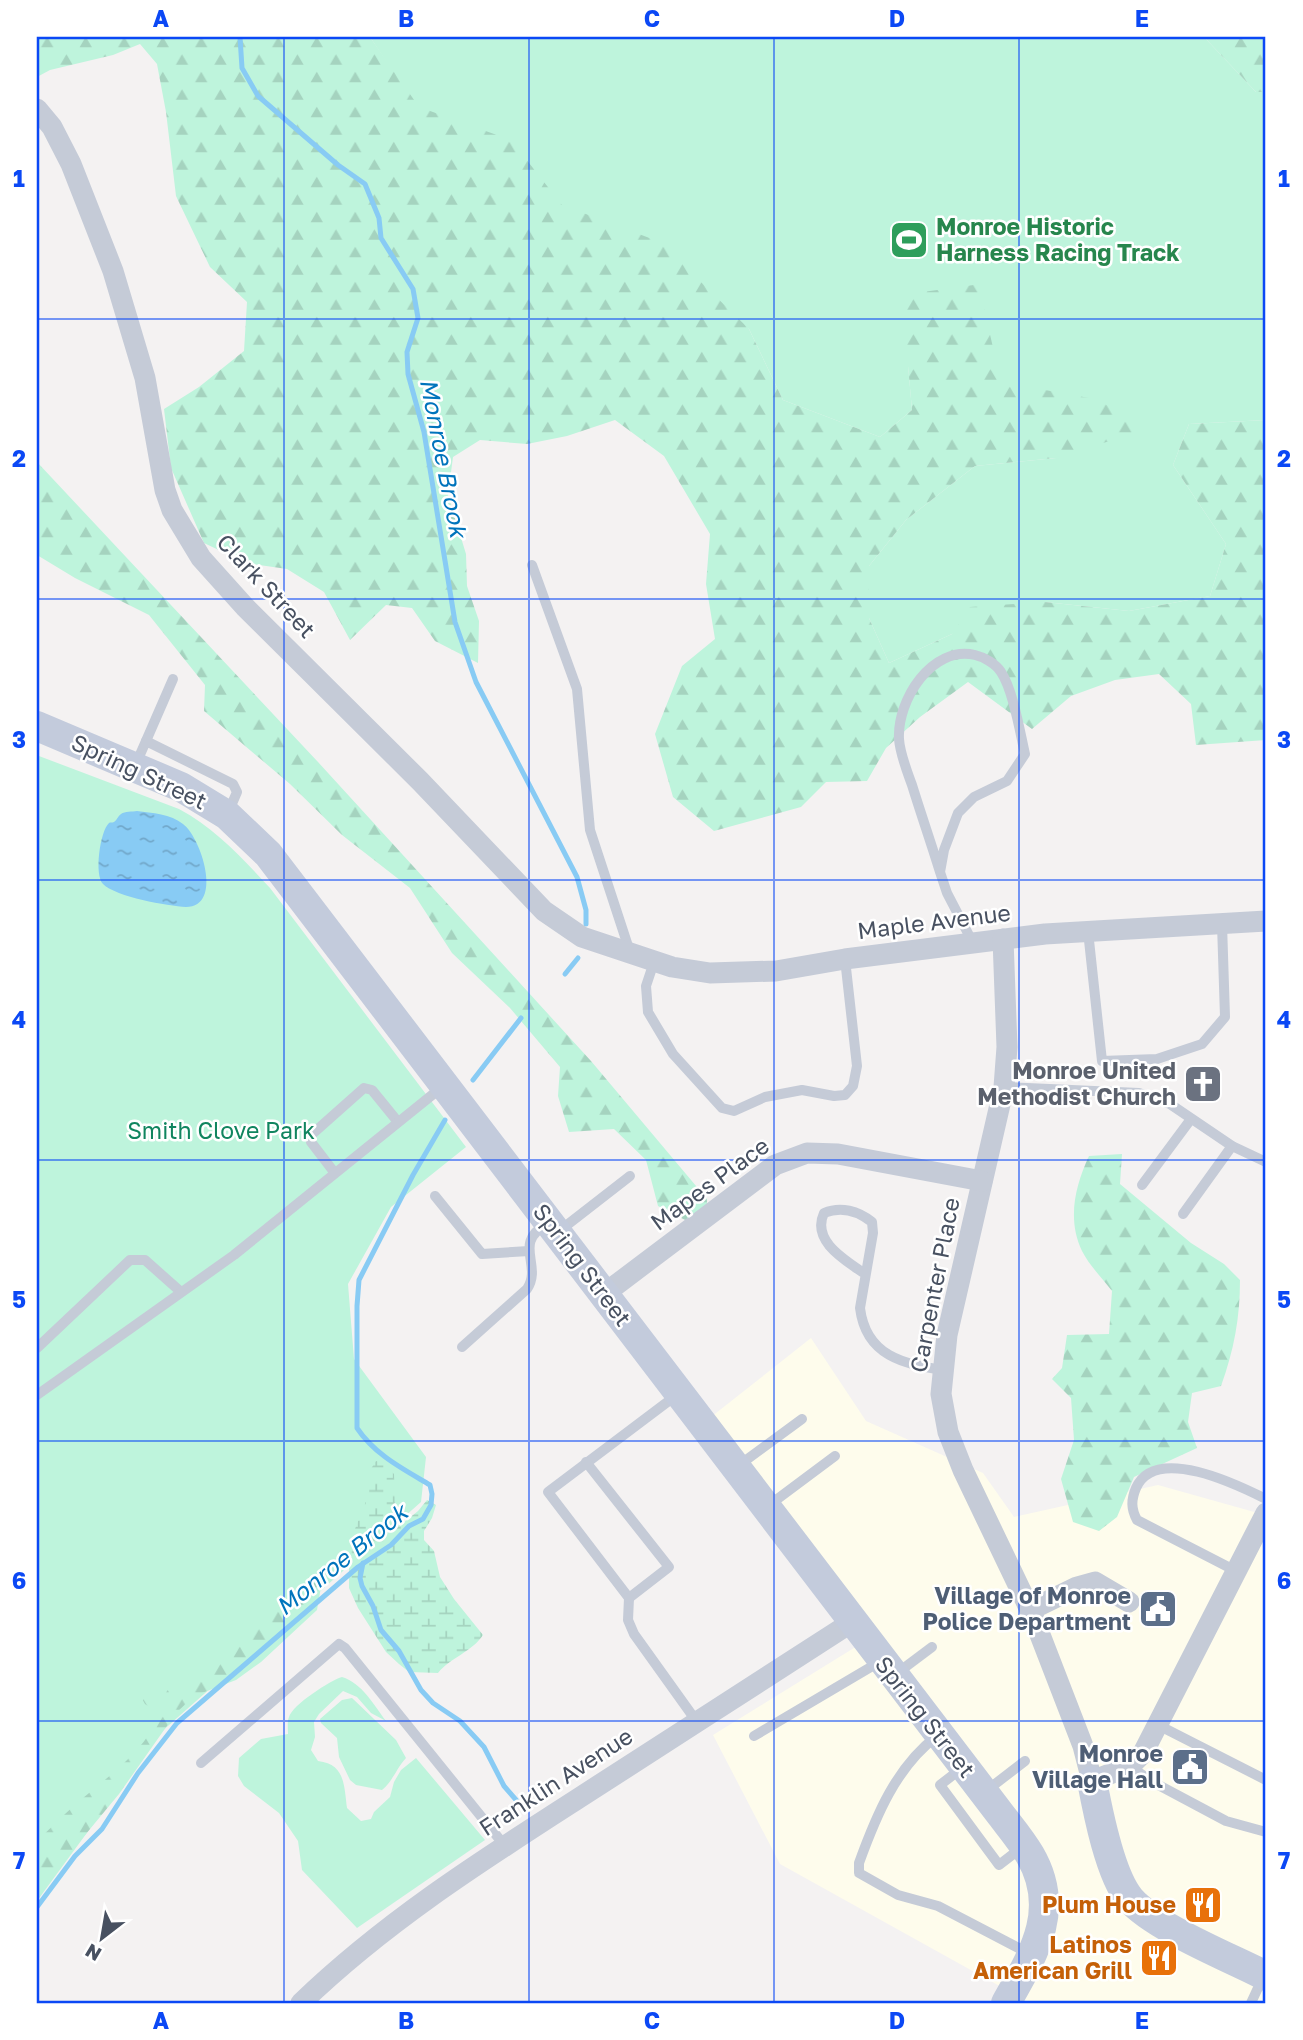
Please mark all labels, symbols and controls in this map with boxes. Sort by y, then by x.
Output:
text: A [153,4,170,32]
text: B [398,4,414,32]
text: C [644,4,660,32]
text: D [889,4,905,32]
text: E [1135,4,1149,32]
text: 1 [13,164,25,192]
text: 1 [1278,164,1290,192]
place label: Monroe Historic Harness Racing Track [936,212,1180,266]
sports icon: Monroe Historic Harness Racing Track [888,219,930,261]
water label: Monroe Brook [415,376,475,542]
text: 2 [12,444,26,472]
text: 2 [1277,444,1291,472]
street label: Clark Street [212,528,322,643]
text: 3 [12,725,26,753]
text: 3 [1277,725,1291,753]
street label: Spring Street [67,728,212,815]
street label: Maple Avenue [856,898,1012,944]
text: 4 [12,1005,26,1033]
text: 4 [1277,1005,1291,1033]
place label: Monroe United Methodist Church [977,1056,1176,1110]
church icon: Monroe United Methodist Church [1182,1063,1224,1105]
park label: Smith Clove Park [127,1116,315,1144]
street label: Mapes Place [645,1131,774,1236]
street label: Carpenter Place [903,1195,965,1375]
street label: Spring Street [528,1198,638,1331]
text: 5 [12,1285,26,1313]
text: 5 [1277,1285,1291,1313]
water label: Monroe Brook [269,1495,415,1621]
text: 6 [12,1566,26,1594]
text: 6 [1277,1566,1291,1594]
place label: Village of Monroe Police Department [923,1581,1131,1635]
public building icon: Village of Monroe Police Department [1137,1588,1179,1630]
street label: Spring Street [870,1650,982,1783]
street label: Franklin Avenue [474,1721,637,1841]
place label: Monroe Village Hall [1032,1739,1163,1793]
public building icon: Monroe Village Hall [1169,1746,1211,1788]
text: 7 [13,1846,25,1874]
text: 7 [1278,1846,1290,1874]
restaurant icon: Plum House [1182,1884,1224,1926]
place label: Plum House [1042,1890,1176,1918]
north arrow [66,1904,136,1974]
place label: Latinos American Grill [973,1930,1132,1984]
restaurant icon: Latinos American Grill [1138,1937,1180,1979]
text: N [81,1939,105,1967]
text: A [153,2006,170,2034]
text: B [398,2006,414,2034]
text: C [644,2006,660,2034]
text: D [889,2006,905,2034]
text: E [1135,2006,1149,2034]

